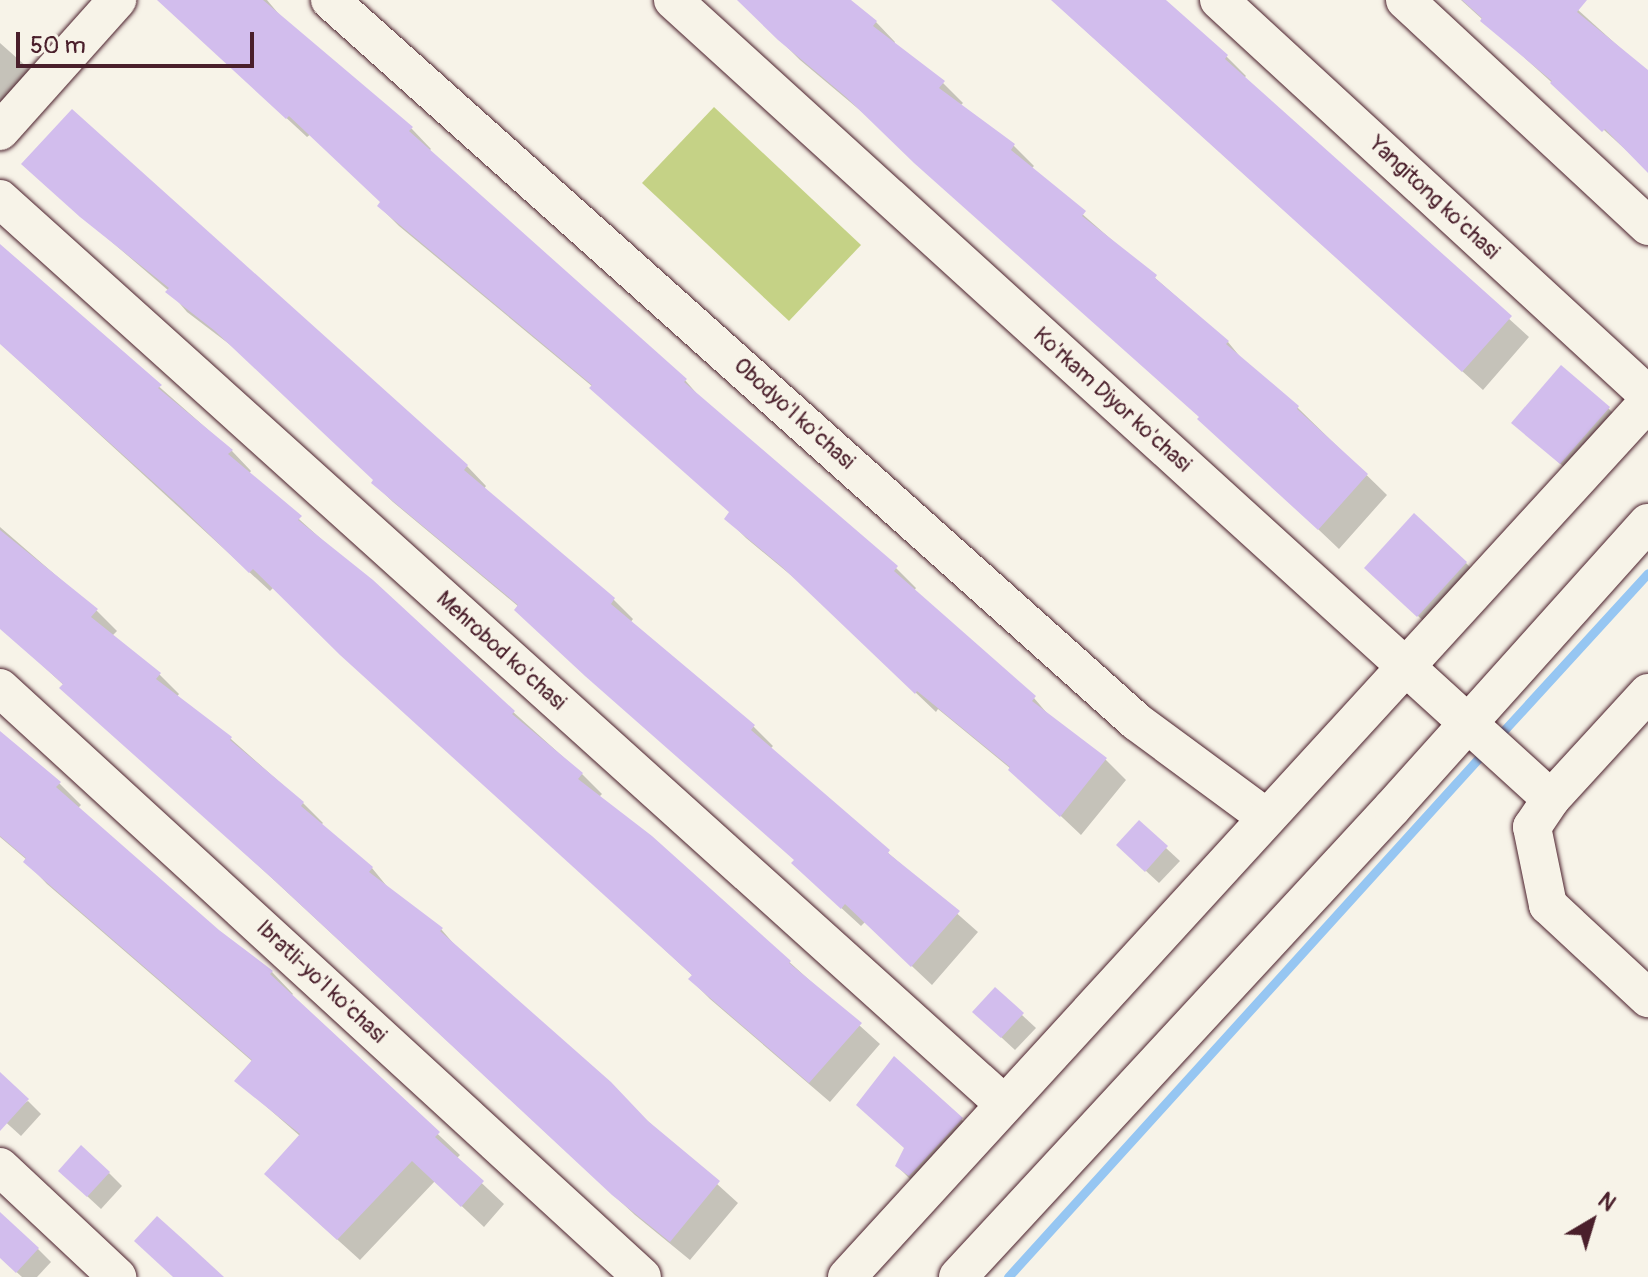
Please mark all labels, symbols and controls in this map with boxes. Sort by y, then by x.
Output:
scale bar [20,16,258,66]
text: 50 m [30,31,86,60]
street label: Yangitong ko'chasi [1363,131,1505,265]
street label: Ko'rkam Diyor ko'chasi [1028,322,1196,478]
street label: Obodyo'l ko'chasi [728,353,860,475]
street label: Mehrobod ko'chasi [431,586,571,716]
street label: Ibratli-yo'l ko'chasi [250,915,392,1049]
north arrow [1552,1181,1632,1261]
text: N [1592,1186,1621,1218]

